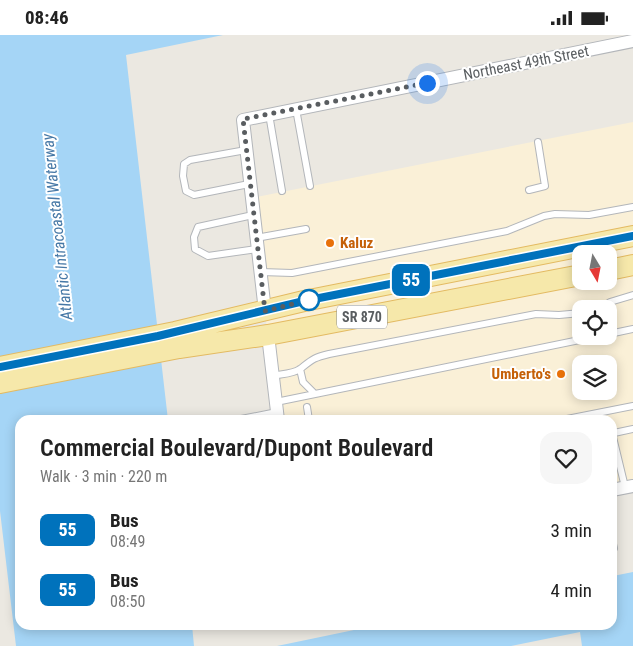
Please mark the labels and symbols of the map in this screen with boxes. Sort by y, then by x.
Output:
street label: Northeast 49th Street [462,42,590,84]
your location [415,71,440,96]
water label: Atlantic Intracoastal Waterway [38,132,76,322]
place label: Kaluz [340,234,374,252]
marker: Kaluz [324,237,336,249]
north arrow [572,245,618,290]
line badge: 55 [388,264,434,296]
unlabelled marker [298,289,320,311]
road number: SR 870 [337,305,387,329]
place label: Umberto's [492,365,551,383]
marker: Umberto's [555,368,567,380]

